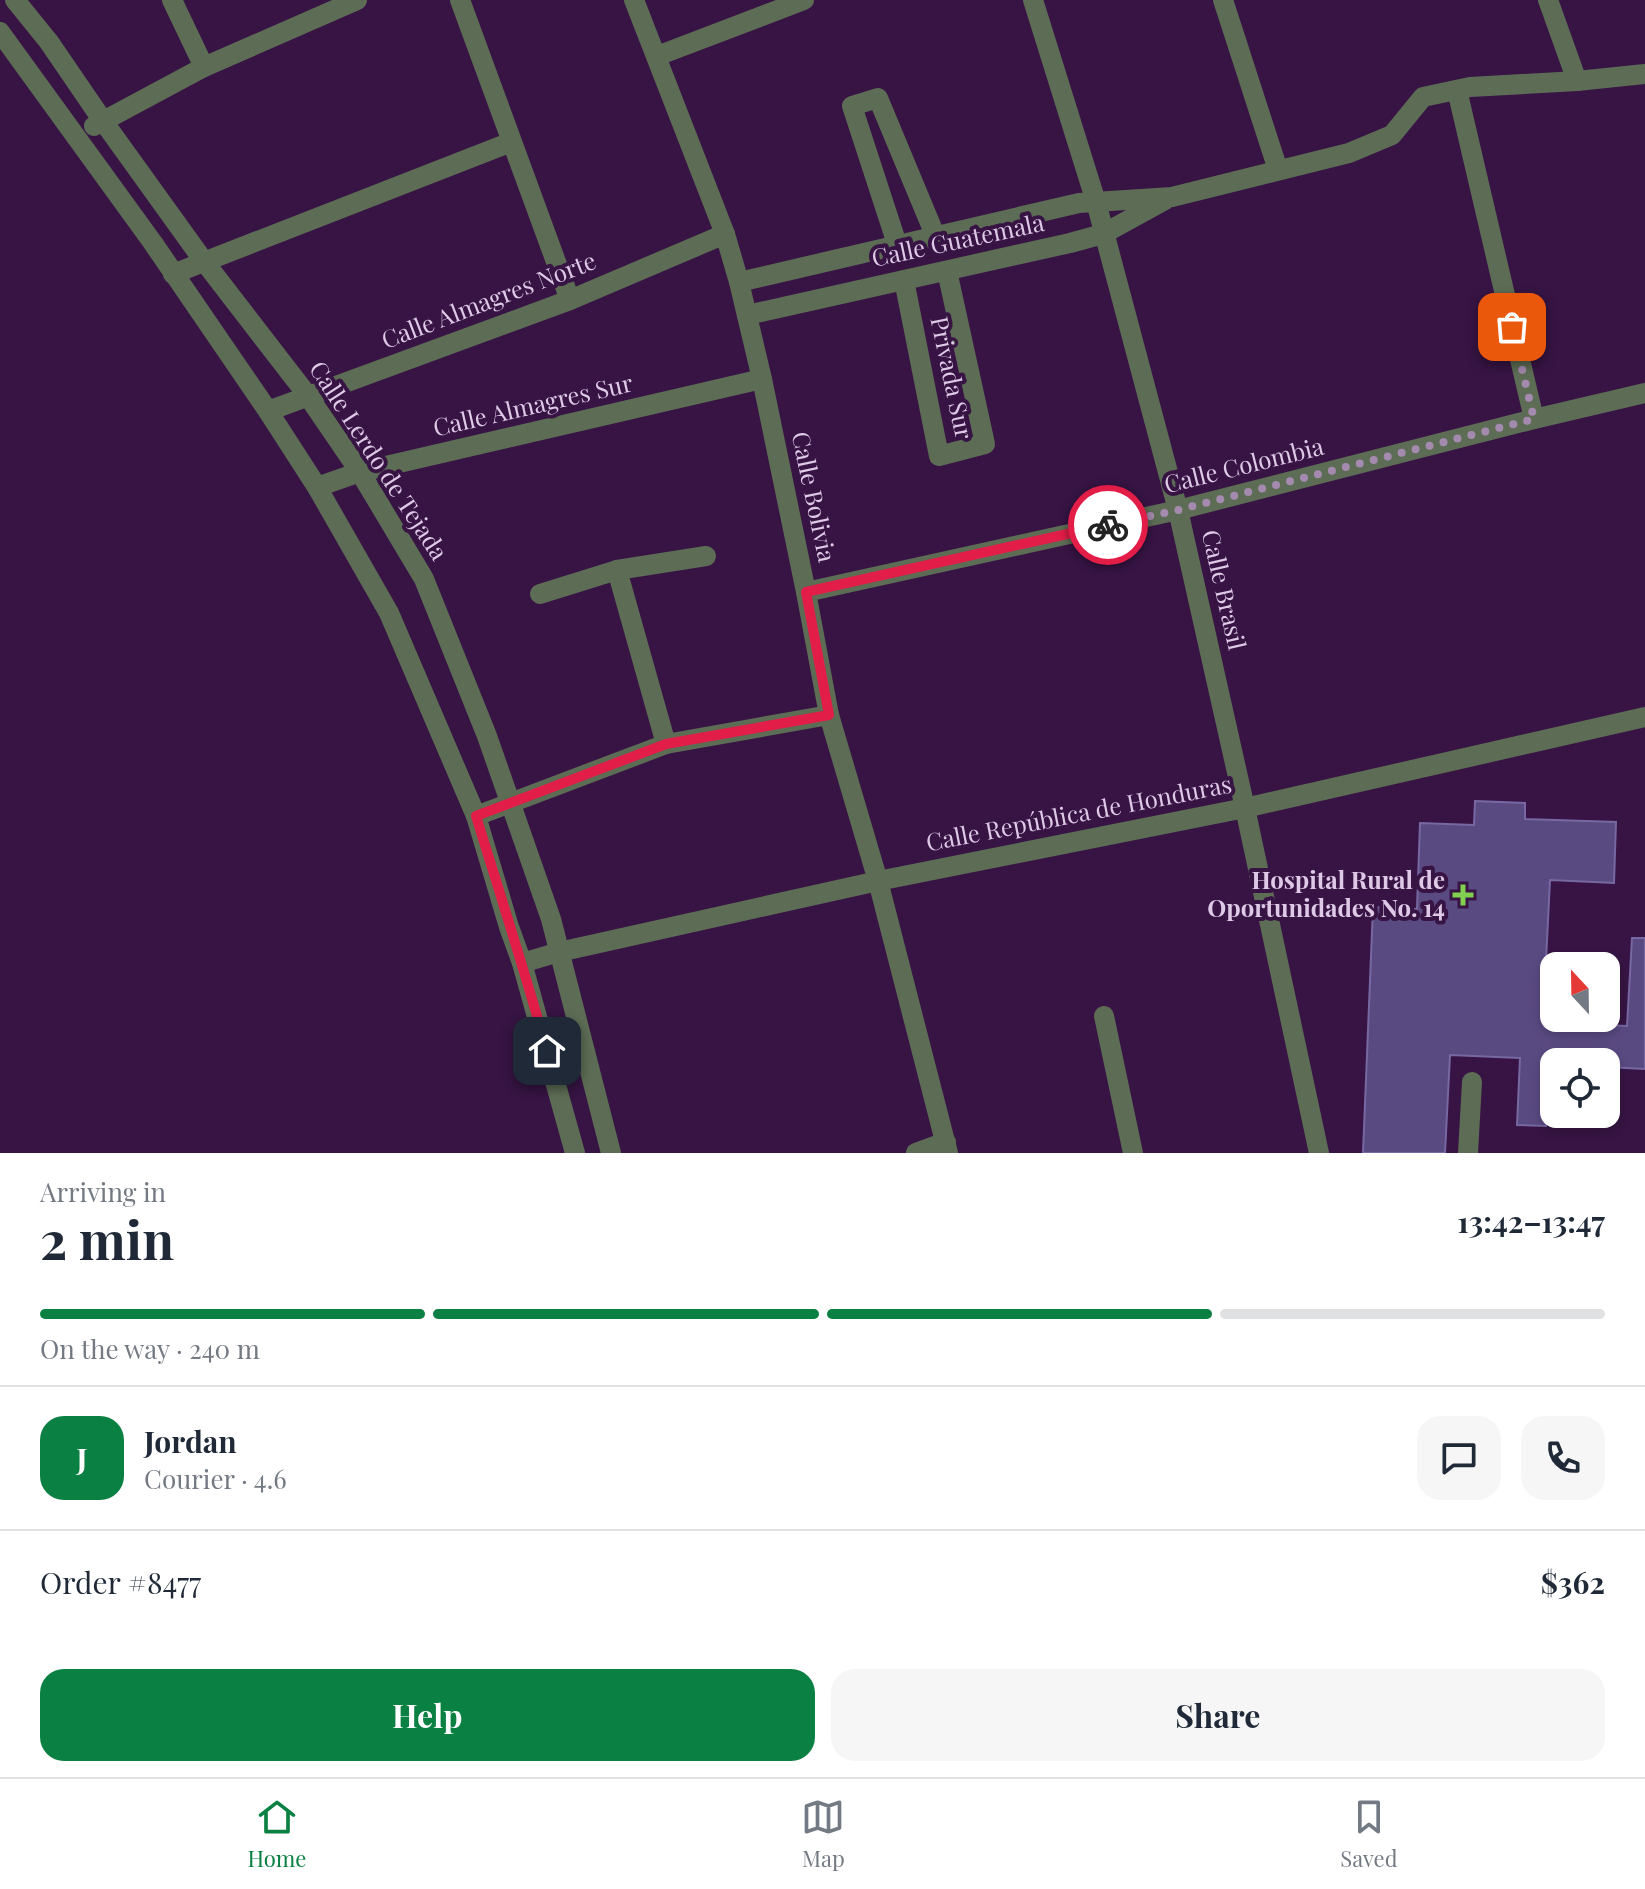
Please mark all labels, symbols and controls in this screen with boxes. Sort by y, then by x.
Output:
street label: Calle Guatemala [868,205,1047,273]
street label: Calle Almagres Norte [376,243,600,355]
pin [1478,293,1546,361]
icon: bag [1490,305,1534,349]
street label: Privada Sur [924,313,982,442]
street label: Calle Lerdo de Tejada [303,354,456,566]
street label: Calle Almagres Sur [430,365,636,443]
street label: Calle Bolivia [786,428,844,565]
street label: Calle Colombia [1161,429,1327,499]
courier [1068,485,1148,565]
icon: bike [1086,503,1130,547]
street label: Calle Brasil [1196,526,1254,653]
street label: Calle República de Honduras [923,767,1234,857]
place label: Hospital Rural de Oportunidades No. 14 [1207,863,1445,923]
marker: Hospital Rural de Oportunidades No. 14 [1452,884,1474,906]
north arrow [1540,952,1620,1032]
map controls [1540,952,1620,1128]
pin [513,1017,581,1085]
icon: home [525,1029,569,1073]
button: locate [1540,1048,1620,1128]
text: Arriving in [40,1174,166,1209]
text: 13:42–13:47 [1457,1201,1605,1241]
text: 2 min [40,1204,174,1273]
text: On the way · 240 m [40,1331,260,1366]
button: chat [1417,1416,1501,1500]
button: phone [1521,1416,1605,1500]
text: Jordan [144,1421,237,1461]
text: J [77,1438,87,1478]
text: Courier · 4.6 [144,1461,287,1496]
text: Order #8477 [40,1562,201,1602]
text: $362 [1541,1562,1605,1602]
button: Help [40,1669,815,1761]
button: Share [831,1669,1605,1761]
tab: Home [247,1795,306,1873]
tab: Map [801,1795,845,1873]
tab: Saved [1340,1795,1398,1873]

